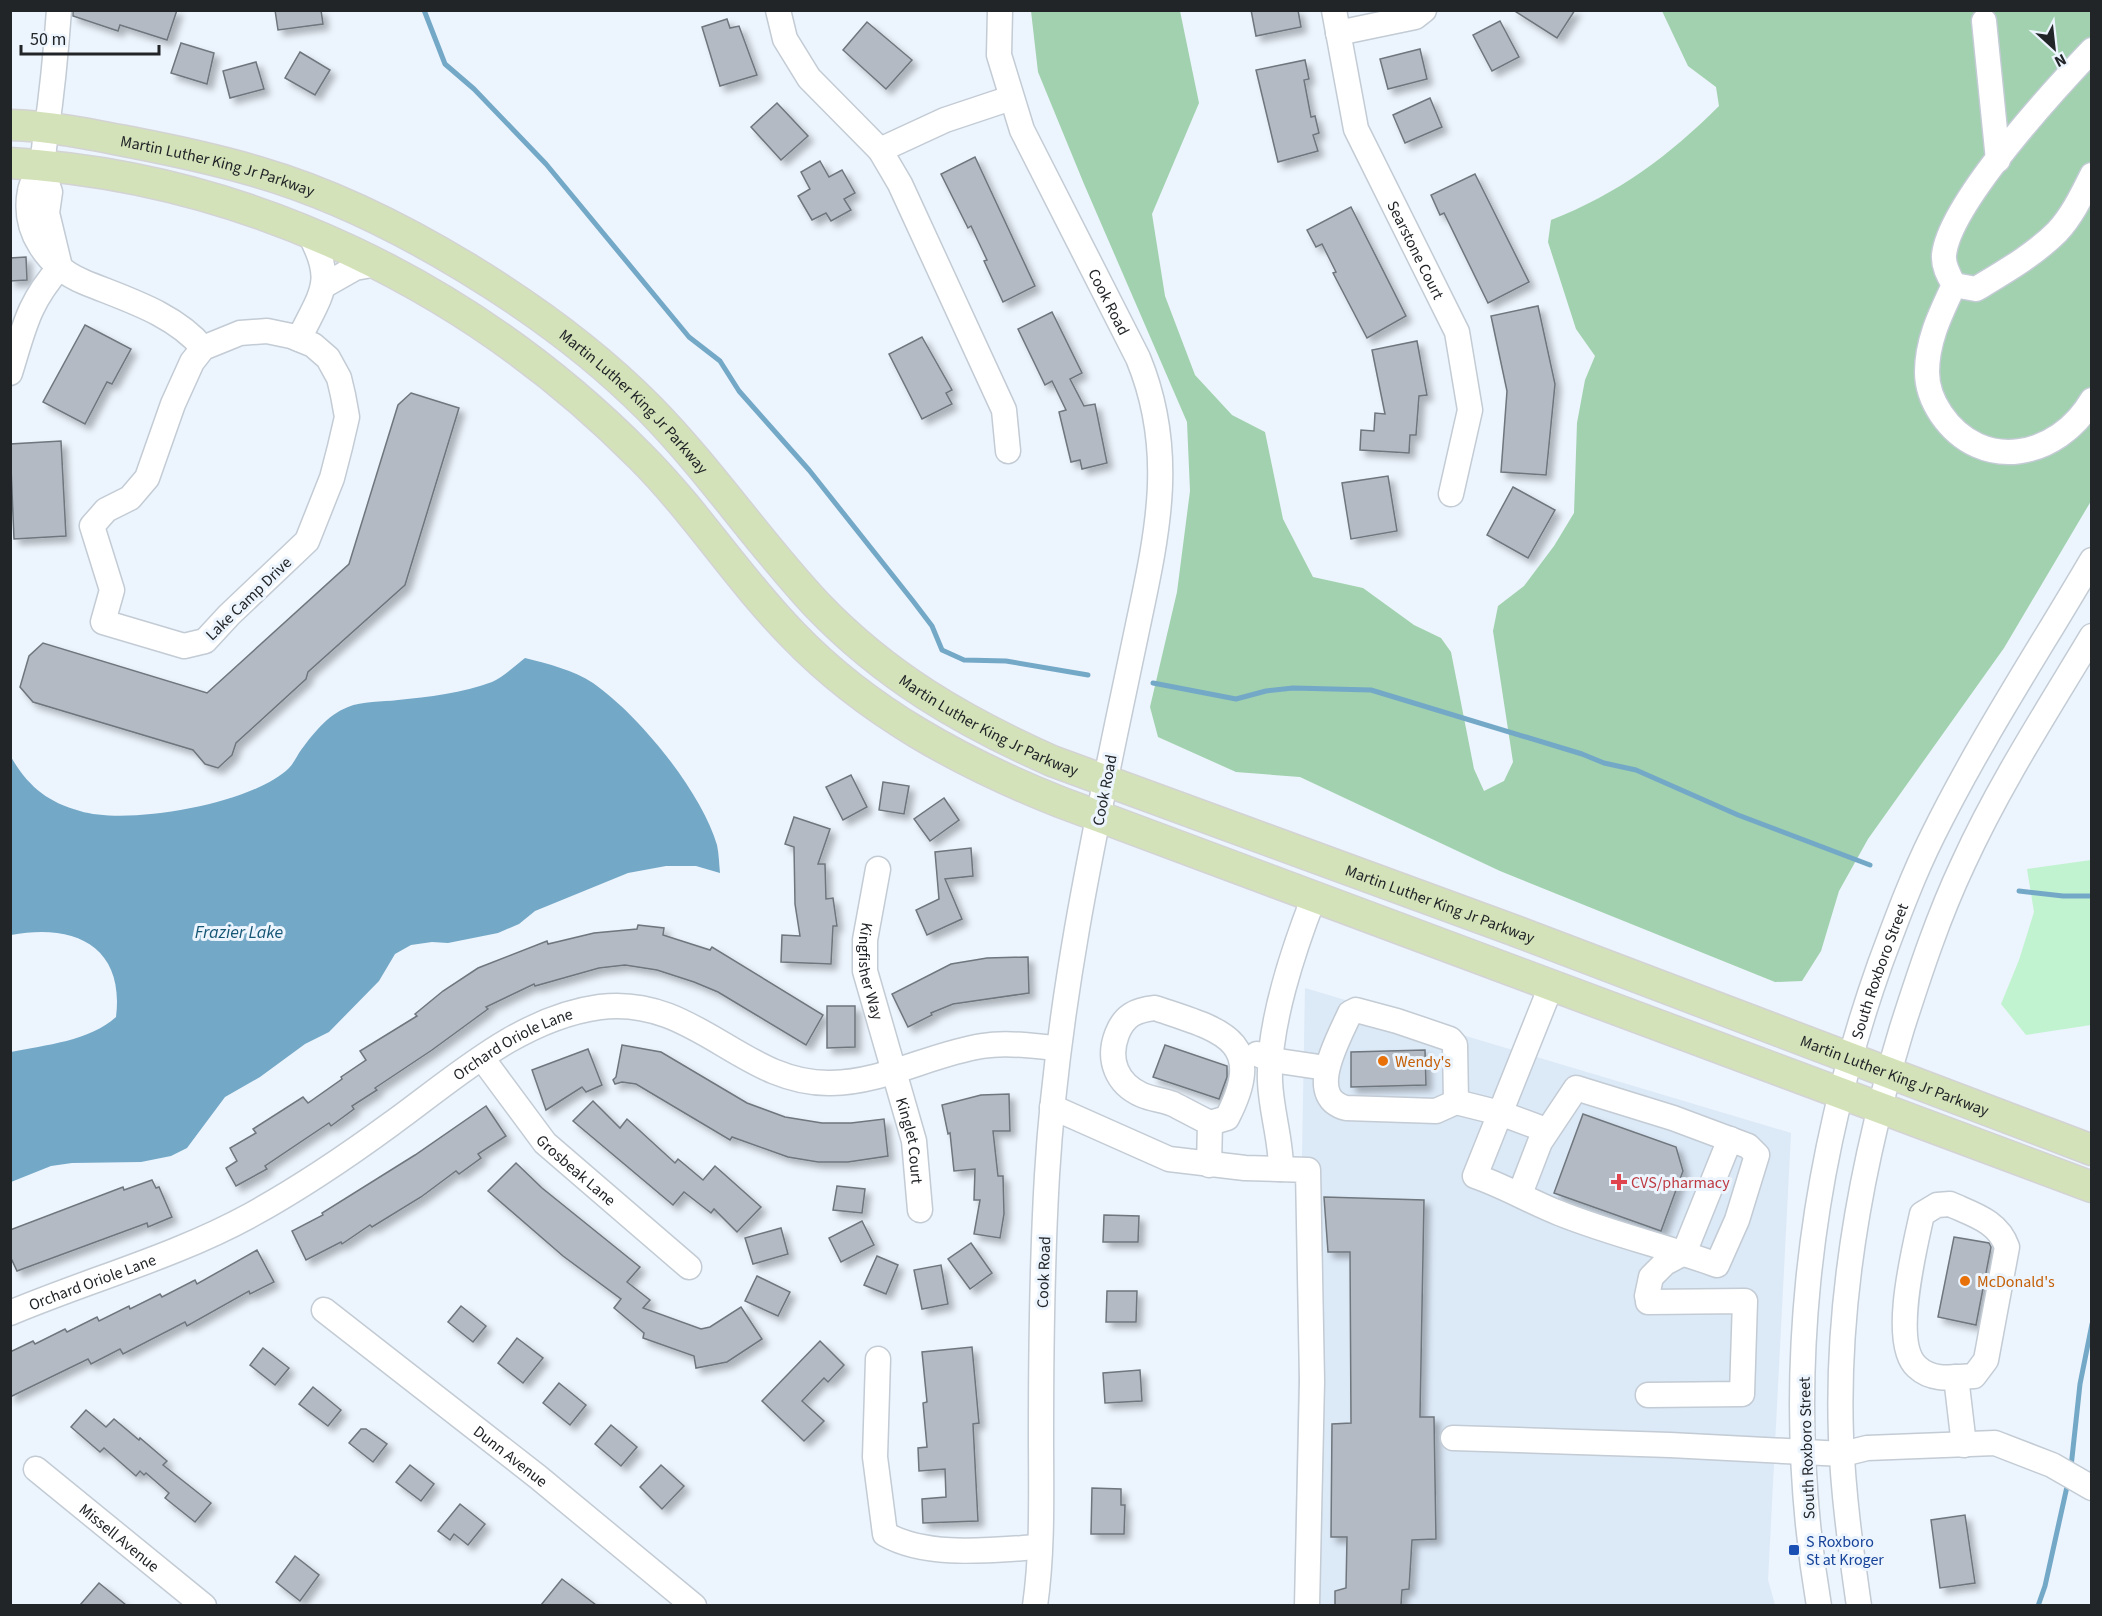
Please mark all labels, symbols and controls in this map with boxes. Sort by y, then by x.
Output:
scale bar [21,18,159,56]
north arrow [2024,18,2084,78]
text: 50 m [30,27,66,52]
text: N [2051,48,2070,73]
street label: Martin Luther King Jr Parkway [118,130,318,203]
street label: Searstone Court [1381,197,1449,304]
street label: Cook Road [1082,265,1135,339]
street label: Martin Luther King Jr Parkway [554,324,713,479]
street label: Lake Camp Drive [201,552,297,645]
street label: Martin Luther King Jr Parkway [894,669,1082,782]
street label: Cook Road [1087,753,1123,828]
street label: Martin Luther King Jr Parkway [1342,859,1538,949]
street label: South Roxboro Street [1846,900,1914,1042]
water label: Frazier Lake [195,920,284,945]
street label: Kingfisher Way [853,921,889,1023]
street label: Orchard Oriole Lane [449,1003,576,1086]
street label: Martin Luther King Jr Parkway [1797,1030,1993,1122]
place label: Wendy's [1395,1051,1451,1073]
marker: Wendy's [1376,1054,1390,1068]
street label: Kinglet Court [890,1095,928,1185]
street label: Grosbeak Lane [530,1130,620,1211]
place label: CVS/pharmacy [1631,1172,1730,1194]
marker: CVS/pharmacy [1612,1175,1626,1189]
street label: Cook Road [1032,1236,1056,1308]
street label: Orchard Oriole Lane [26,1249,159,1316]
place label: McDonald's [1977,1271,2055,1293]
marker: McDonald's [1958,1274,1972,1288]
street label: South Roxboro Street [1793,1376,1820,1520]
street label: Dunn Avenue [469,1421,552,1493]
street label: Missell Avenue [74,1499,164,1577]
place label: S Roxboro St at Kroger [1806,1531,1884,1571]
marker: S Roxboro St at Kroger [1787,1543,1801,1557]

